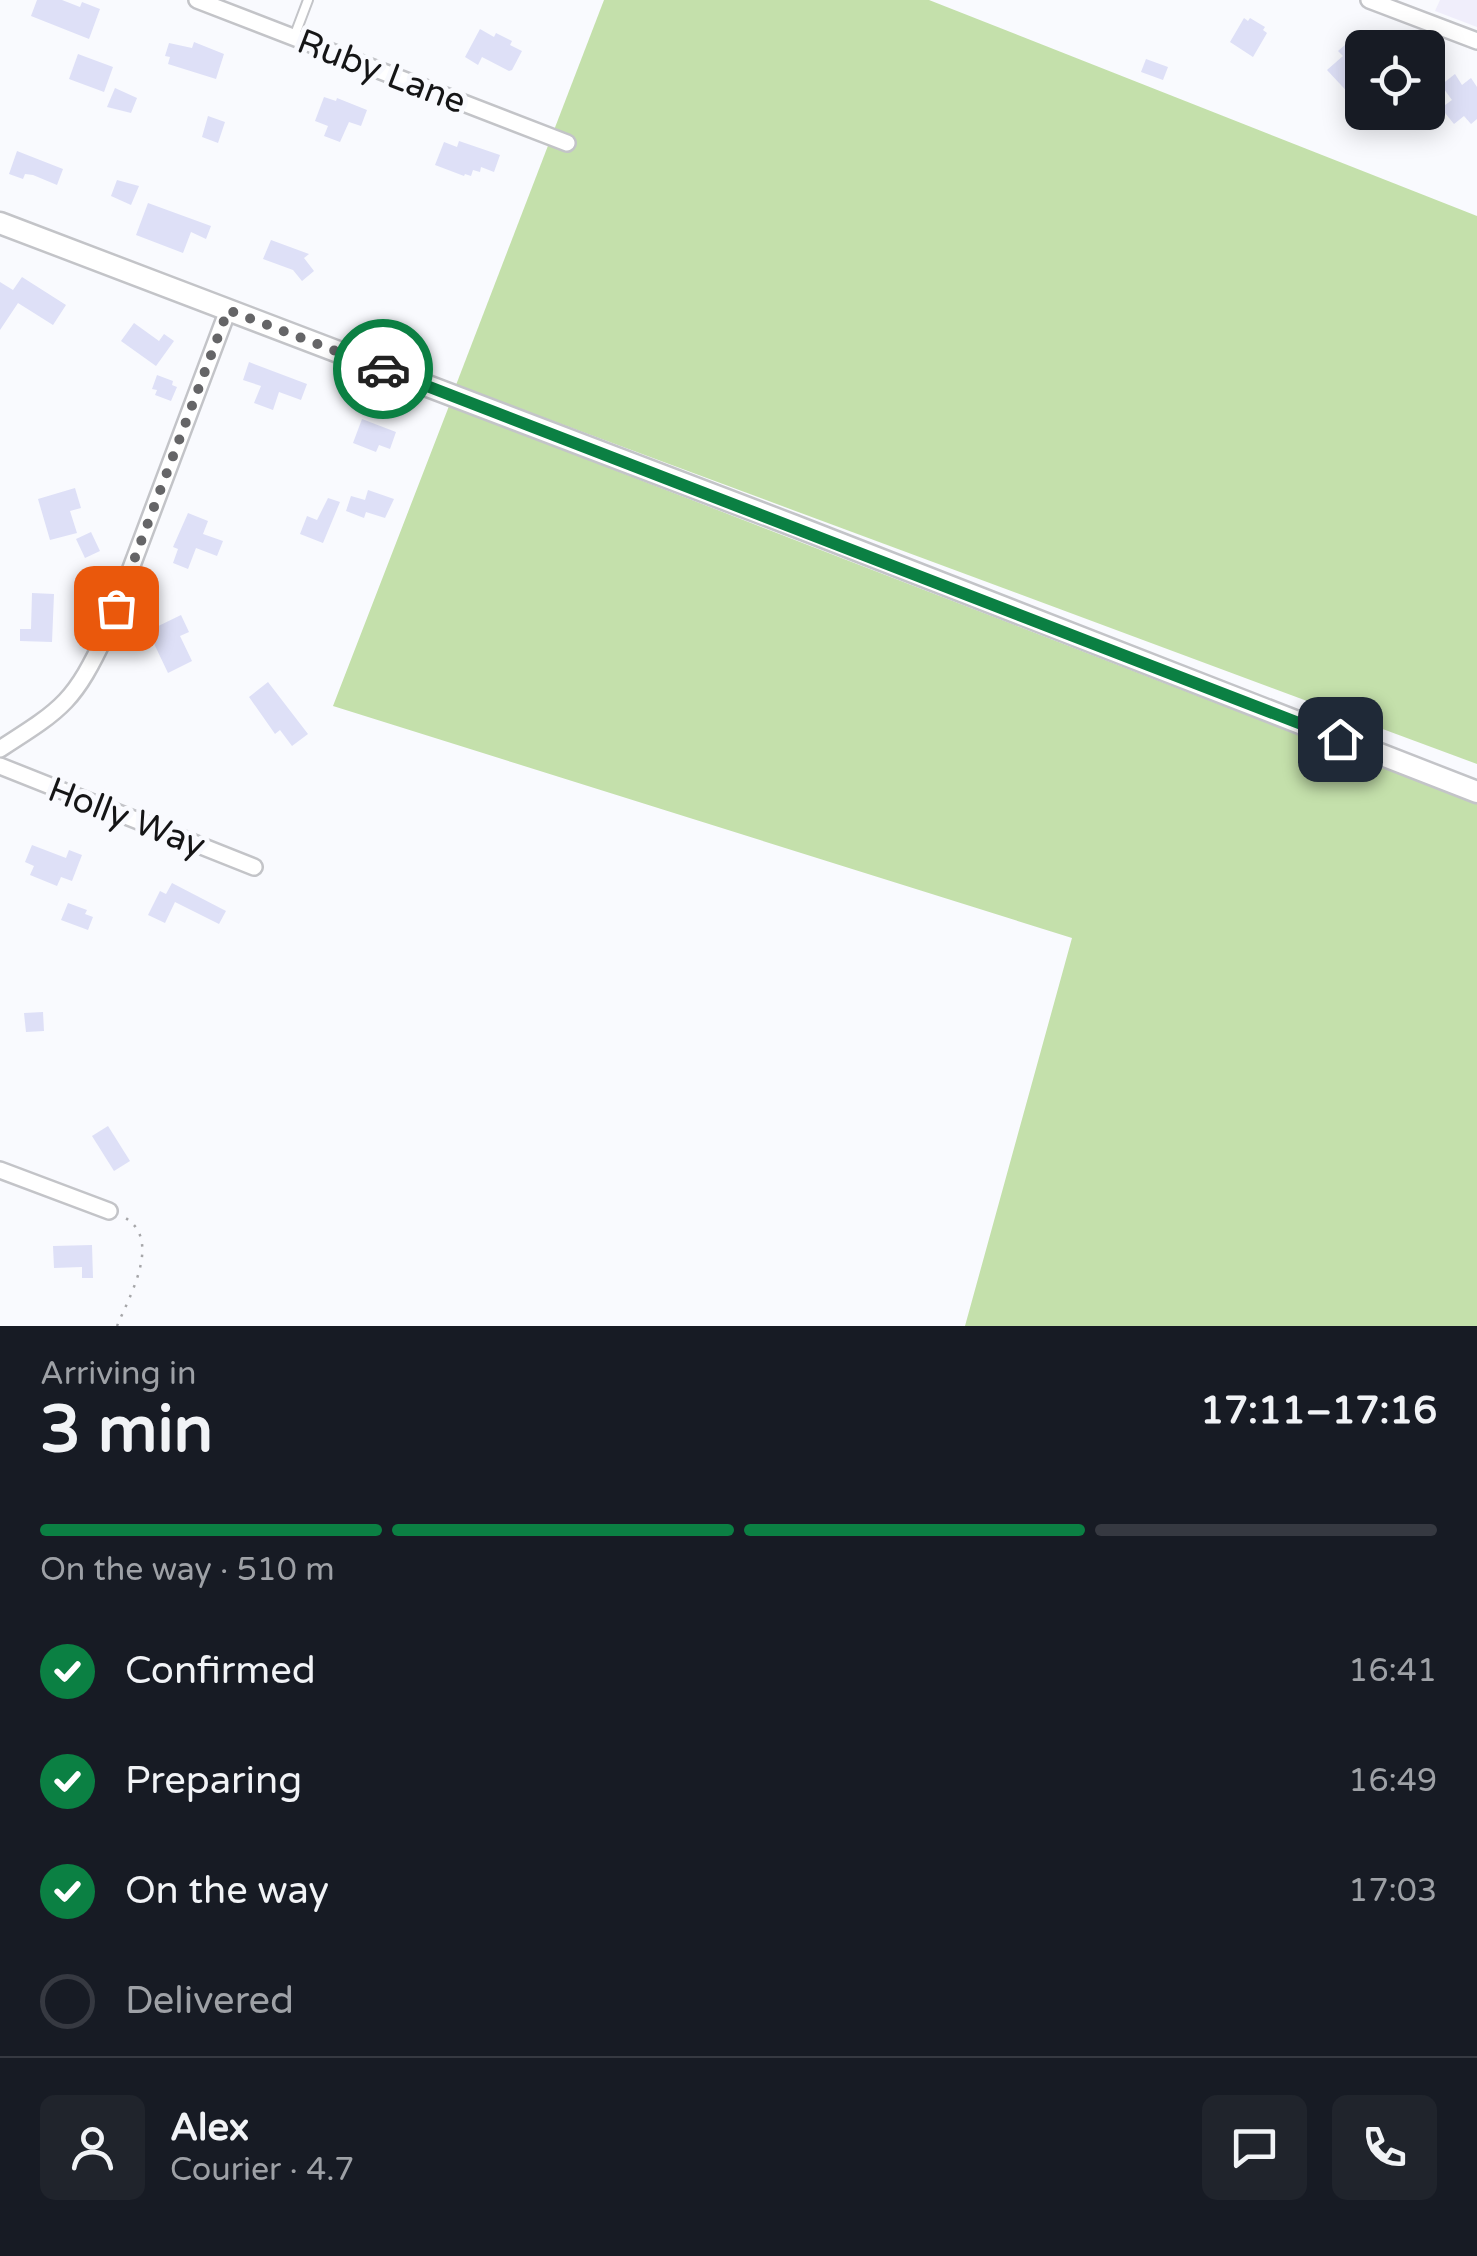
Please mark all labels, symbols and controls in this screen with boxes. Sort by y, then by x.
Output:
street label: Ruby Lane [292,21,472,123]
map controls [1345,30,1445,130]
button: locate [1345,30,1445,130]
courier [333,319,433,419]
icon: car [356,342,411,397]
pin [74,566,159,651]
icon: bag [89,581,144,636]
pin [1298,697,1383,782]
icon: home [1313,712,1368,767]
street label: Holly Way [42,769,211,867]
text: Arriving in [40,1355,197,1393]
text: 17:11–17:16 [1200,1388,1437,1434]
text: 3 min [40,1391,213,1470]
text: On the way · 510 m [40,1551,335,1589]
icon: check [40,1644,95,1699]
text: Confirmed [125,1648,316,1694]
text: 16:41 [1348,1652,1437,1690]
icon: check [40,1754,95,1809]
text: Preparing [125,1758,302,1804]
text: 16:49 [1348,1762,1437,1800]
icon: check [40,1864,95,1919]
text: On the way [125,1868,329,1914]
text: 17:03 [1348,1872,1437,1910]
text: Delivered [125,1978,294,2024]
button: person [40,2095,145,2200]
button: chat [1202,2095,1307,2200]
button: phone [1332,2095,1437,2200]
text: Alex [170,2105,249,2151]
text: Courier · 4.7 [170,2151,354,2189]

